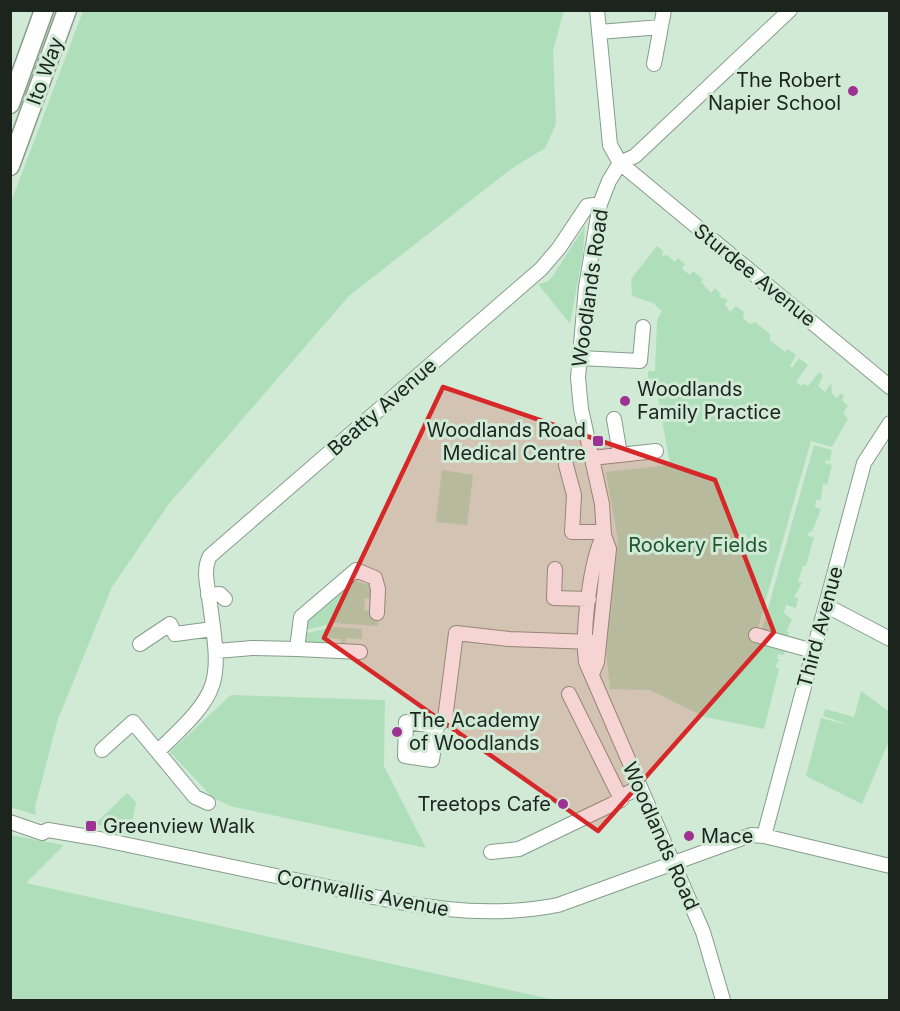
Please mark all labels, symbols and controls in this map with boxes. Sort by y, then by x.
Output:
street label: Ito Way [22,34,68,108]
place label: The Robert Napier School [708,68,841,115]
marker: The Robert Napier School [846,84,860,98]
street label: Woodlands Road [567,207,613,369]
street label: Sturdee Avenue [689,219,821,331]
street label: Beatty Avenue [323,353,441,461]
place label: Woodlands Family Practice [637,377,781,424]
marker: Woodlands Family Practice [618,394,632,408]
place label: Woodlands Road Medical Centre [427,418,586,465]
marker: Woodlands Road Medical Centre [591,434,605,448]
park label: Rookery Fields [628,533,768,557]
street label: Third Avenue [792,564,848,690]
place label: The Academy of Woodlands [409,708,540,755]
marker: The Academy of Woodlands [390,725,404,739]
street label: Woodlands Road [618,758,704,914]
place label: Treetops Cafe [418,792,551,816]
marker: Treetops Cafe [556,797,570,811]
place label: Greenview Walk [103,814,255,838]
marker: Greenview Walk [84,819,98,833]
place label: Mace [701,824,753,848]
marker: Mace [682,829,696,843]
street label: Cornwallis Avenue [275,865,451,921]

